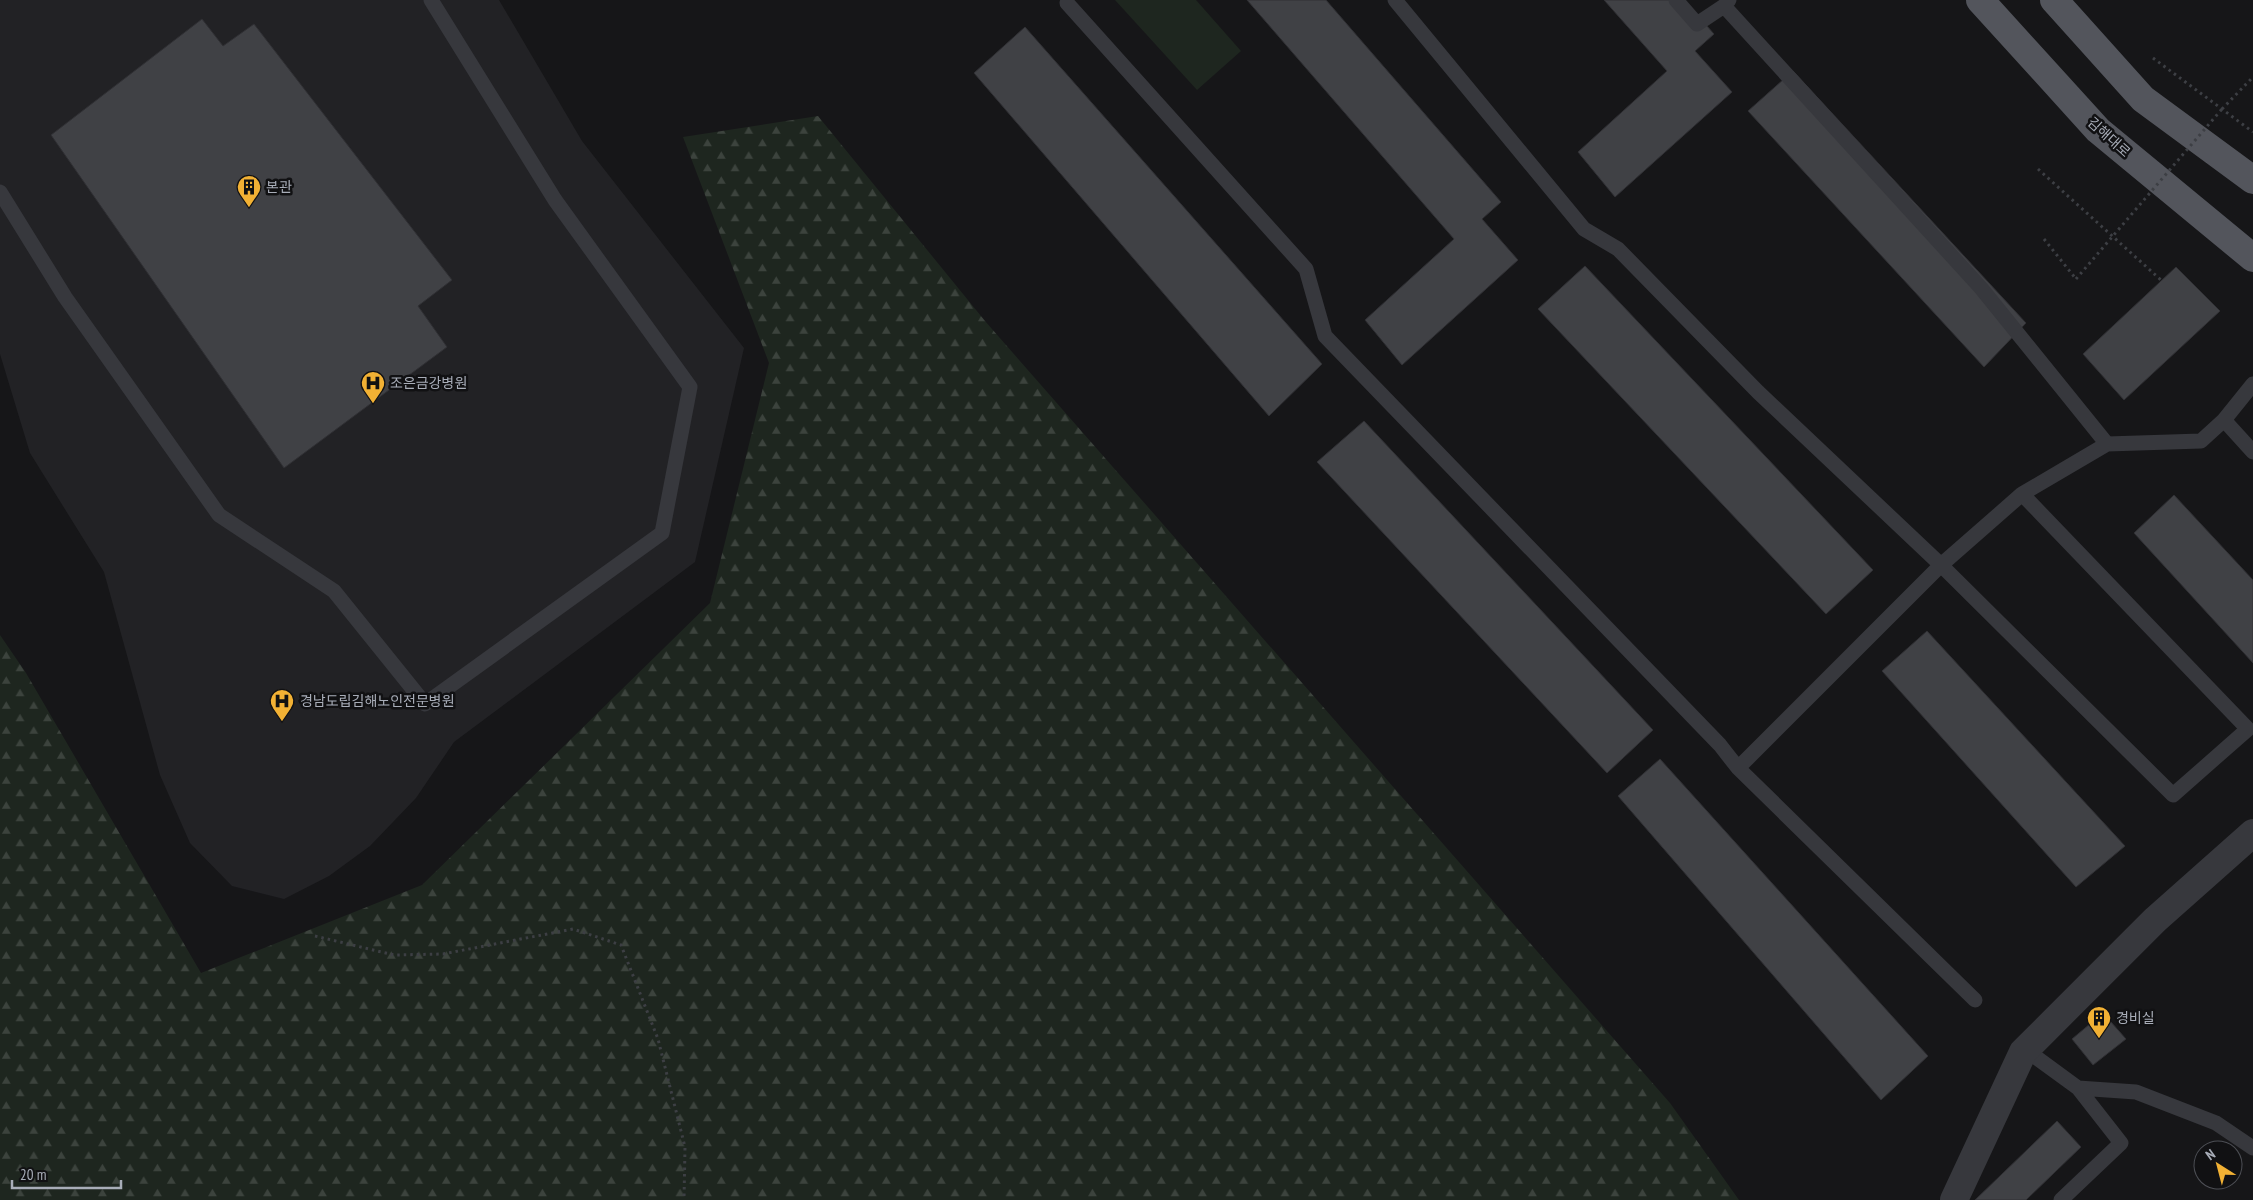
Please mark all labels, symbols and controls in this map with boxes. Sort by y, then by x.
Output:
street label: 김해대로 [2084,113,2134,161]
building icon: 본관 [236,174,262,208]
place label: 본관 [266,178,292,196]
hospital icon: 조은금강병원 [360,370,386,404]
place label: 조은금강병원 [390,374,467,392]
hospital icon: 경남도립김해노인전문병원 [269,688,295,722]
place label: 경남도립김해노인전문병원 [300,692,455,710]
building icon: 경비실 [2086,1005,2112,1039]
place label: 경비실 [2116,1009,2155,1027]
north arrow [2193,1140,2243,1190]
text: N [2202,1145,2219,1164]
scale bar [12,1158,121,1190]
text: 20 m [20,1165,46,1184]

